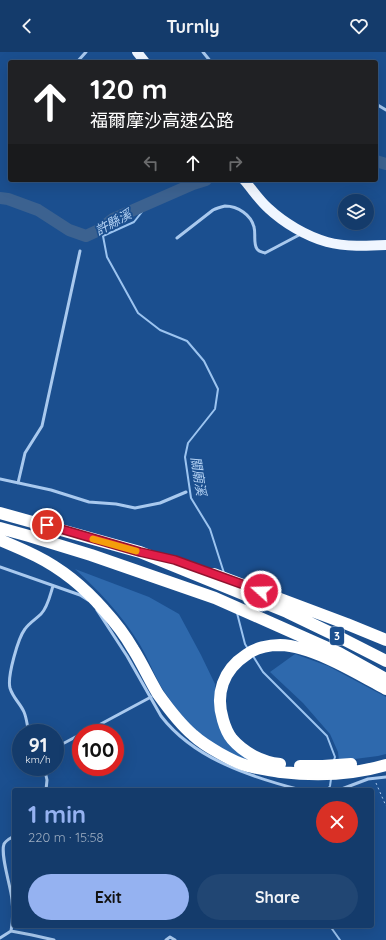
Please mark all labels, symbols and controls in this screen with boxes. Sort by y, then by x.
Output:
icon: back [16,15,38,37]
text: Turnly [166,15,220,38]
icon: heart [348,15,370,37]
text: 120 m [90,71,168,106]
icon: ahead [24,76,76,128]
text: 福爾摩沙高速公路 [90,109,234,132]
icon: left [140,152,162,174]
icon: ahead [182,152,204,174]
icon: right [224,152,246,174]
map controls [338,194,374,230]
button: layers [338,194,374,230]
water label: 許縣溪 [92,205,136,238]
water label: 關廟溪 [188,455,210,498]
pin [30,508,64,542]
icon: arrive [36,514,58,536]
position arrow [240,570,282,612]
road number: 3 [330,627,344,645]
speed limit sign: 100 [72,724,124,776]
text: 91 [28,732,48,757]
text: km/h [25,753,51,766]
text: 1 min [28,799,86,829]
button: close [316,801,358,843]
text: 220 m · 15:58 [28,829,104,845]
button: Exit [28,874,189,920]
button: Share [197,874,358,920]

